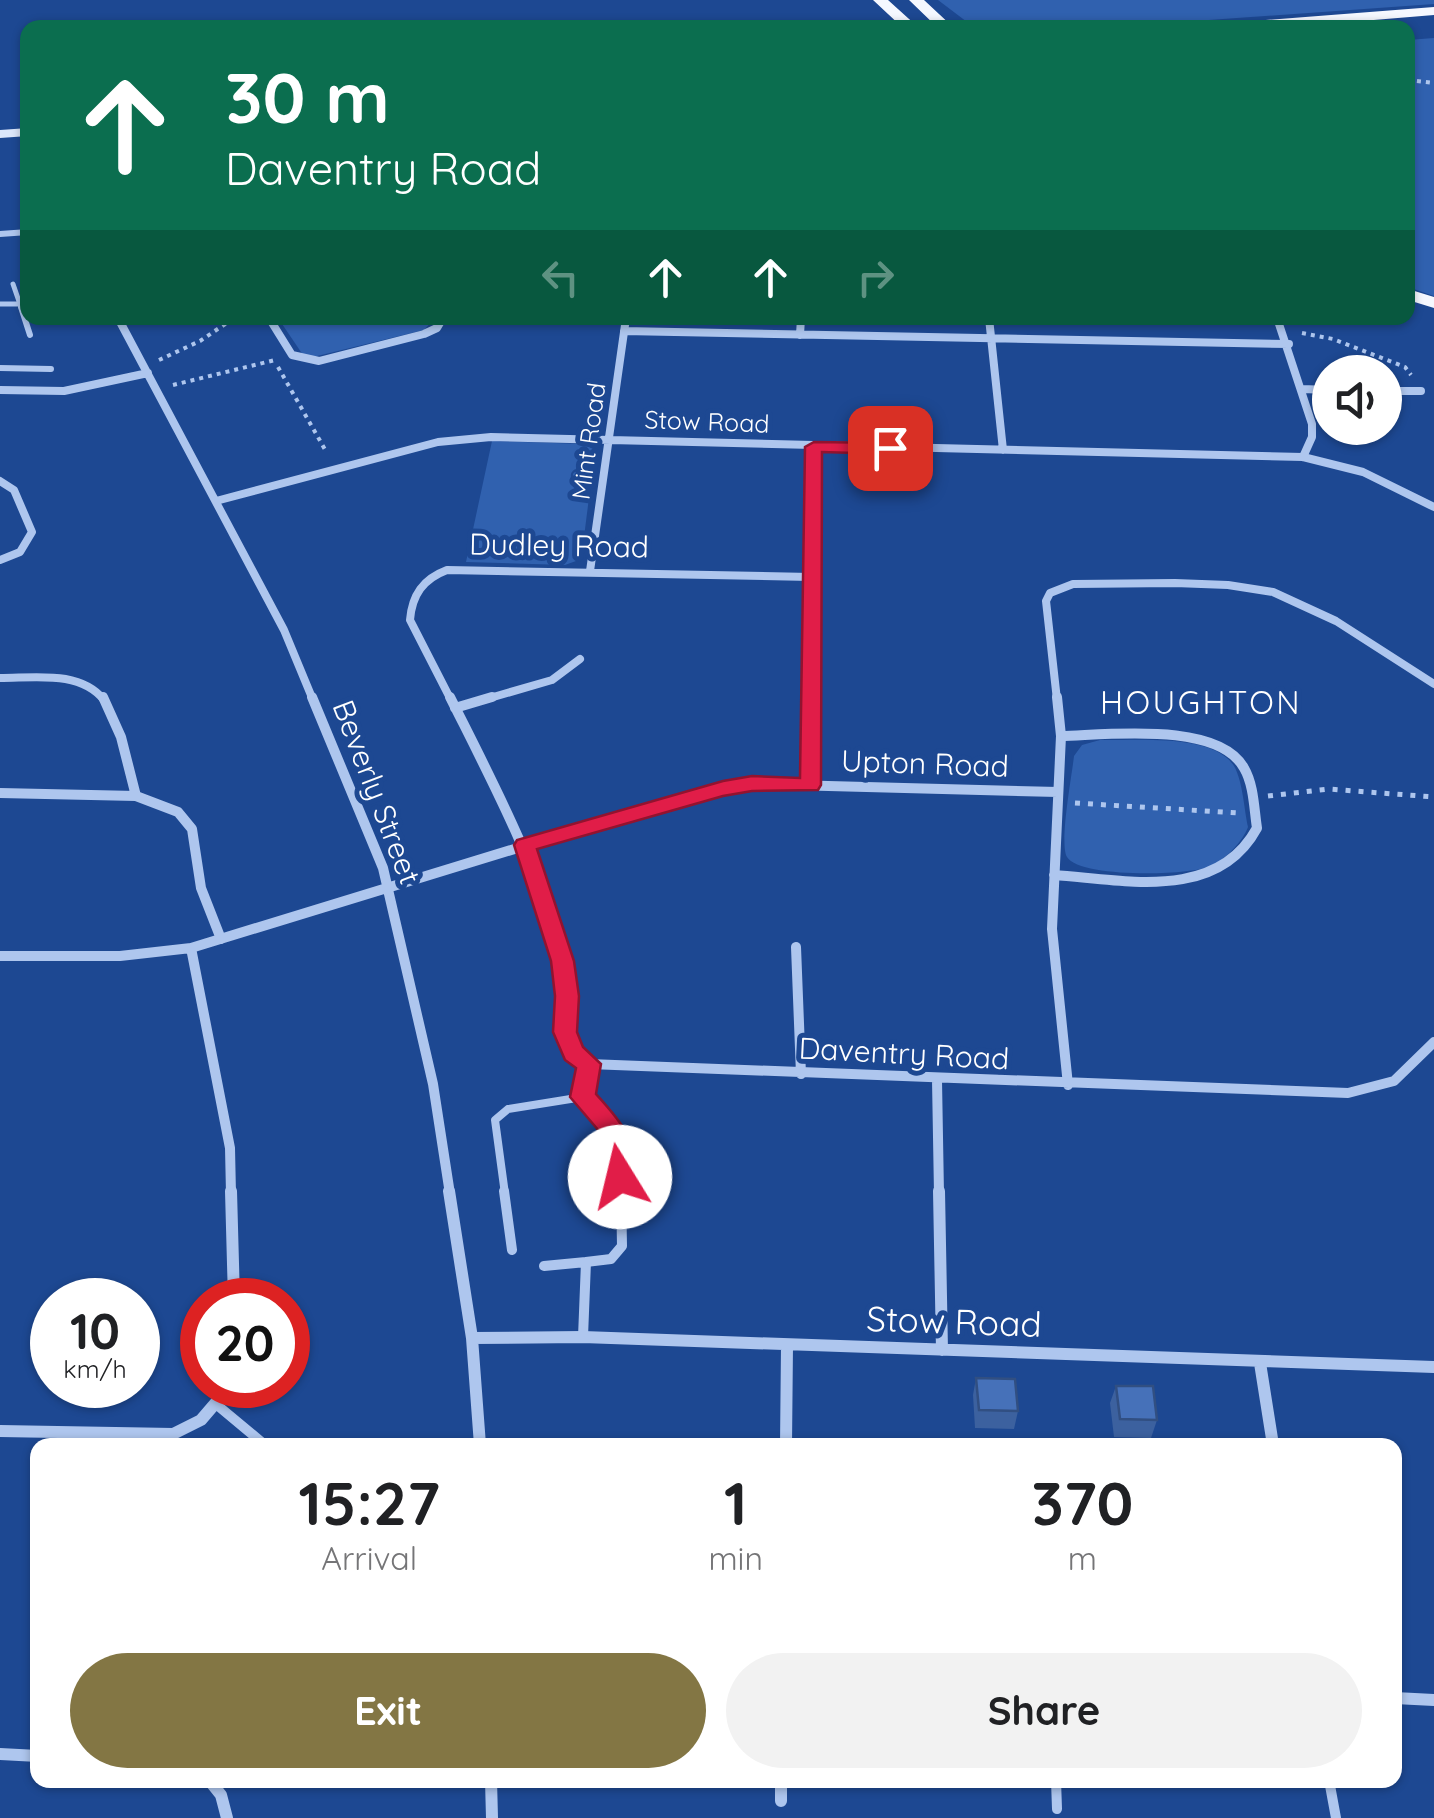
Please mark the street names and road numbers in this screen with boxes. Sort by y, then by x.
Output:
street label: Mint Road [564,381,612,501]
street label: Stow Road [644,403,770,439]
street label: Dudley Road [469,524,649,566]
street label: Beverly Street [324,695,430,889]
street label: Upton Road [841,741,1009,785]
street label: Daventry Road [798,1029,1010,1077]
street label: Stow Road [866,1296,1042,1346]

